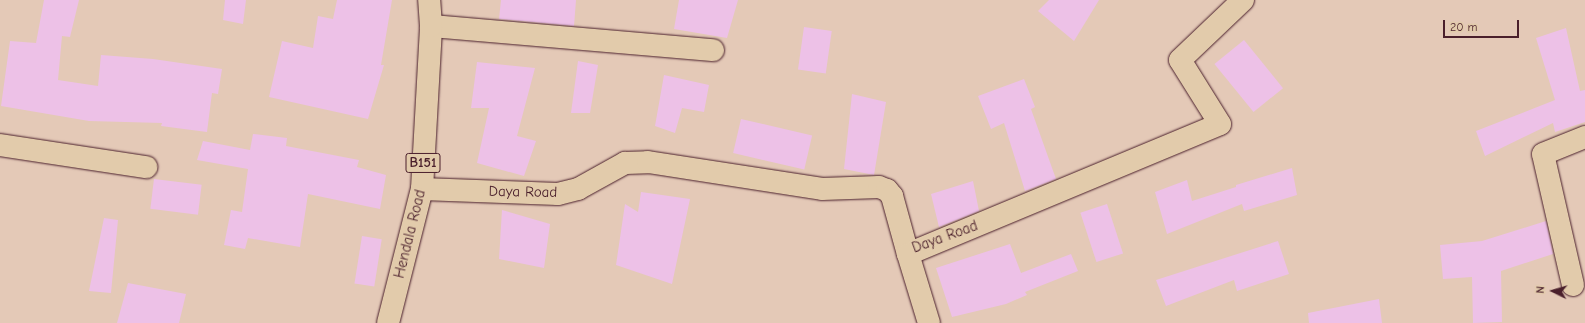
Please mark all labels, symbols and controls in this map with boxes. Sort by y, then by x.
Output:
scale bar [1445,12,1521,38]
text: 20 m [1450,20,1478,34]
road number: B151 [405,151,441,175]
street label: Daya Road [488,182,558,202]
street label: Hendala Road [390,188,430,280]
street label: Daya Road [910,217,980,257]
north arrow [1533,271,1573,311]
text: N [1534,286,1547,294]

